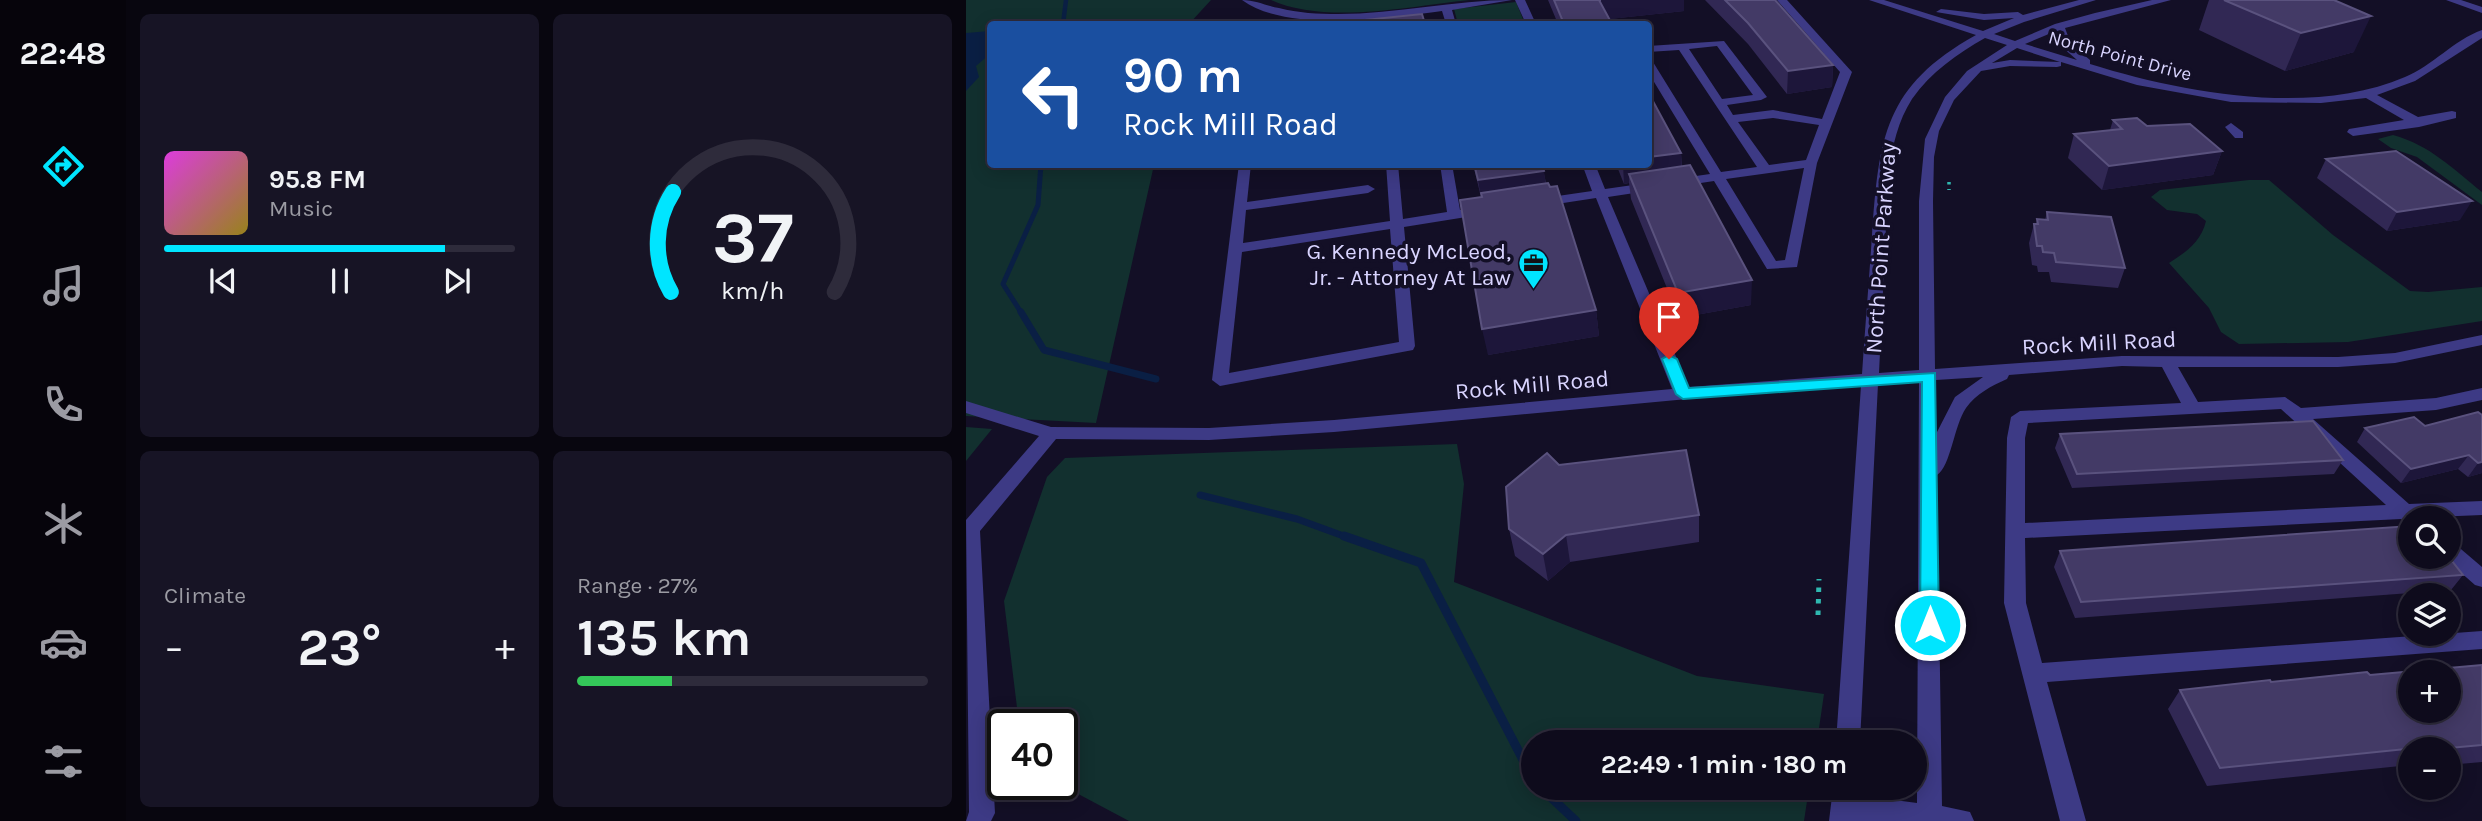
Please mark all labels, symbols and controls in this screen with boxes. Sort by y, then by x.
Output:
street label: North Point Drive [2046,26,2194,86]
text: 22:48 [19,35,107,72]
text: 90 m [1123,47,1243,104]
icon: left [1008,49,1099,140]
text: Rock Mill Road [1123,106,1338,143]
street label: North Point Parkway [1860,141,1902,354]
icon: directions [39,142,88,191]
text: 95.8 FM [269,164,366,195]
text: Music [269,195,333,222]
text: 37 [712,195,793,280]
place label: G. Kennedy McLeod, Jr. - Attorney At Law [1307,238,1511,291]
office icon: G. Kennedy McLeod, Jr. - Attorney At Law [1517,247,1551,291]
icon: music [39,261,88,310]
icon: previous [204,262,242,300]
icon: pause [321,262,359,300]
icon: next [438,262,476,300]
text: km/h [721,276,784,305]
pin [1639,287,1699,359]
icon: arrive [1650,298,1688,336]
street label: Rock Mill Road [2021,325,2177,361]
street label: Rock Mill Road [1454,365,1610,405]
icon: phone [39,380,88,429]
icon: climate [39,499,88,548]
map controls [2398,506,2461,800]
button: search [2398,506,2461,569]
text: Range · 27% [577,572,698,599]
text: Climate [164,582,246,609]
button: layers [2398,583,2461,646]
position arrow [1893,588,1967,662]
text: 135 km [577,607,751,668]
text: 23° [297,617,382,678]
icon: car [39,618,88,667]
text: − [164,625,184,670]
text: + [495,625,515,670]
button: + [2398,660,2461,723]
speed limit sign: 40 [987,709,1078,800]
icon: filters [39,737,88,786]
button: − [2398,737,2461,800]
text: 22:49 · 1 min · 180 m [1601,749,1847,780]

